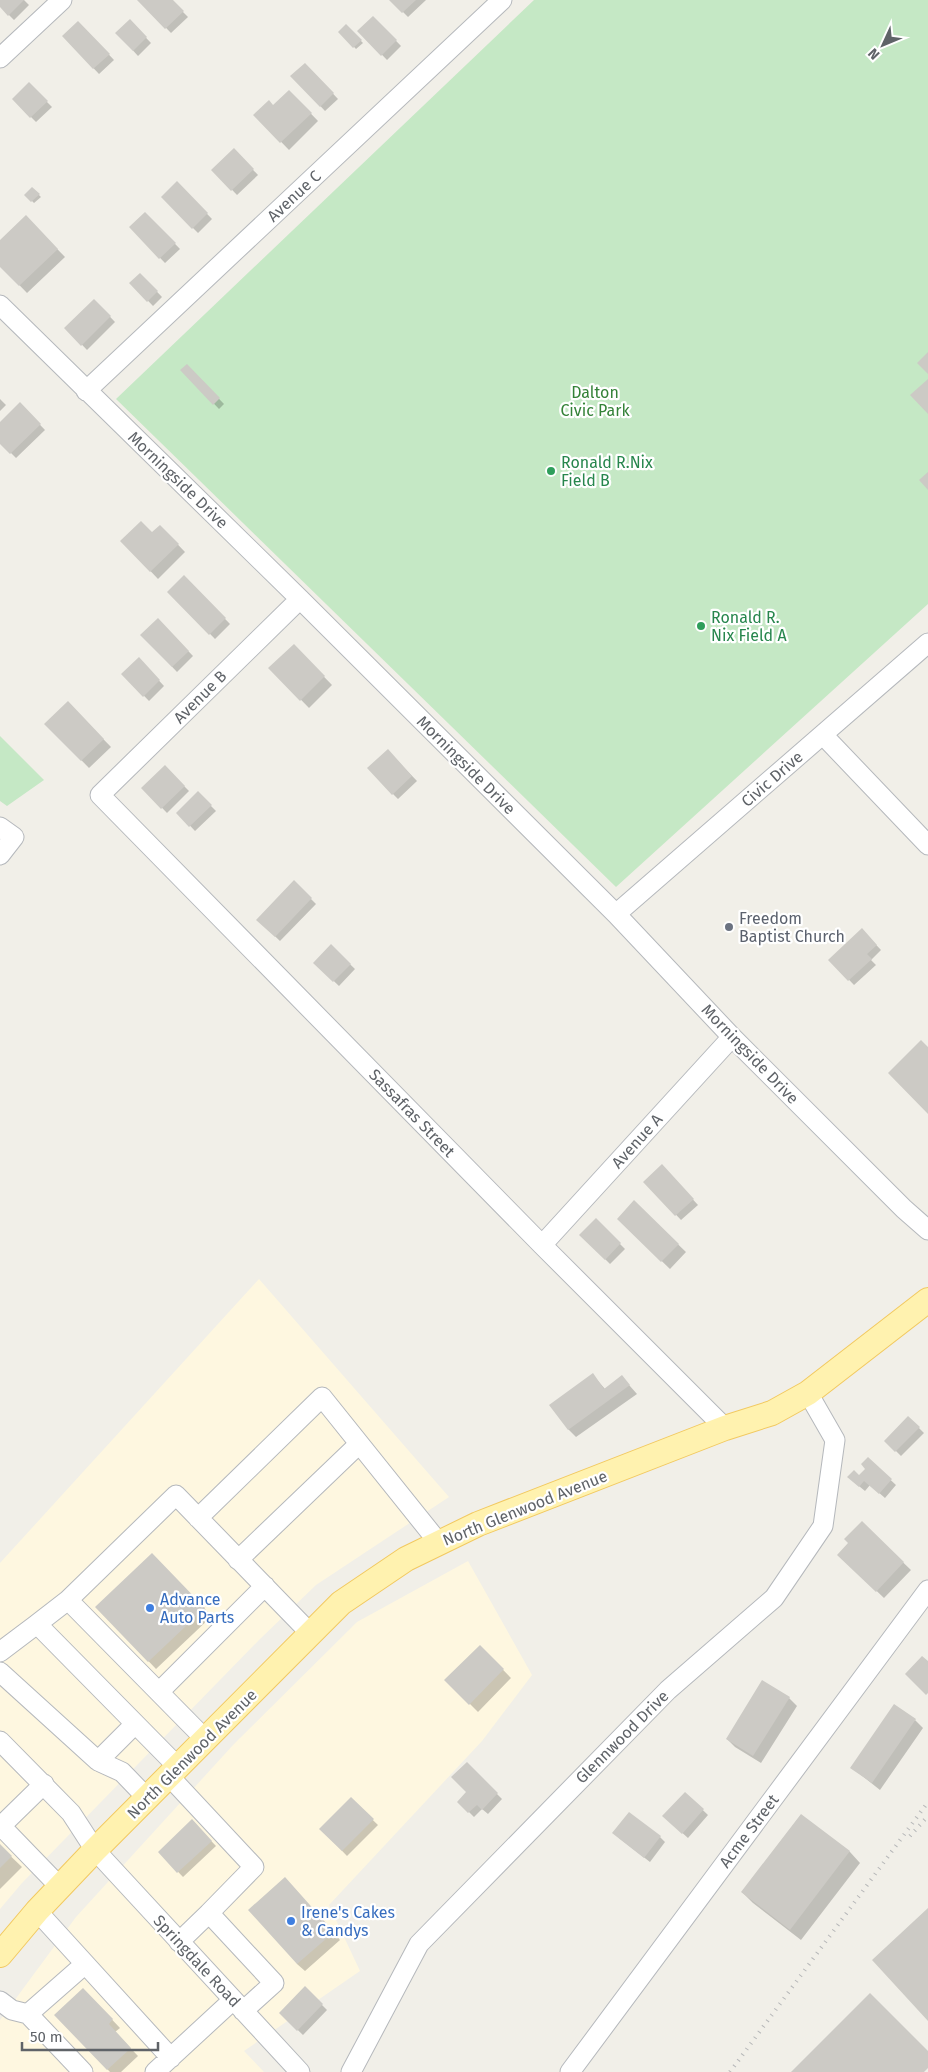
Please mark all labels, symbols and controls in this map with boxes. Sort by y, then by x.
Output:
north arrow [858,20,908,70]
text: N [865,44,883,63]
street label: Avenue C [263,166,325,226]
park label: Dalton Civic Park [560,383,630,420]
street label: Morningside Drive [124,427,232,533]
place label: Ronald R.Nix Field B [561,453,653,490]
marker: Ronald R.Nix Field B [545,465,557,477]
place label: Ronald R. Nix Field A [711,608,787,645]
marker: Ronald R. Nix Field A [695,620,707,632]
street label: Avenue B [170,666,231,727]
street label: Morningside Drive [413,712,519,818]
street label: Civic Drive [737,747,807,811]
place label: Freedom Baptist Church [739,909,845,946]
marker: Freedom Baptist Church [723,921,735,933]
street label: Morningside Drive [697,1000,803,1108]
street label: Sassafras Street [365,1065,459,1161]
street label: Avenue A [608,1109,667,1172]
street label: North Glenwood Avenue [440,1466,610,1550]
place label: Advance Auto Parts [160,1590,234,1627]
marker: Advance Auto Parts [144,1602,156,1614]
street label: North Glenwood Avenue [123,1685,261,1823]
street label: Glennwood Drive [572,1687,672,1787]
street label: Acme Street [715,1790,783,1871]
place label: Irene's Cakes & Candys [301,1903,395,1940]
street label: Springdale Road [149,1911,245,2011]
marker: Irene's Cakes & Candys [285,1915,297,1927]
scale bar [22,2020,159,2052]
text: 50 m [30,2028,63,2046]

